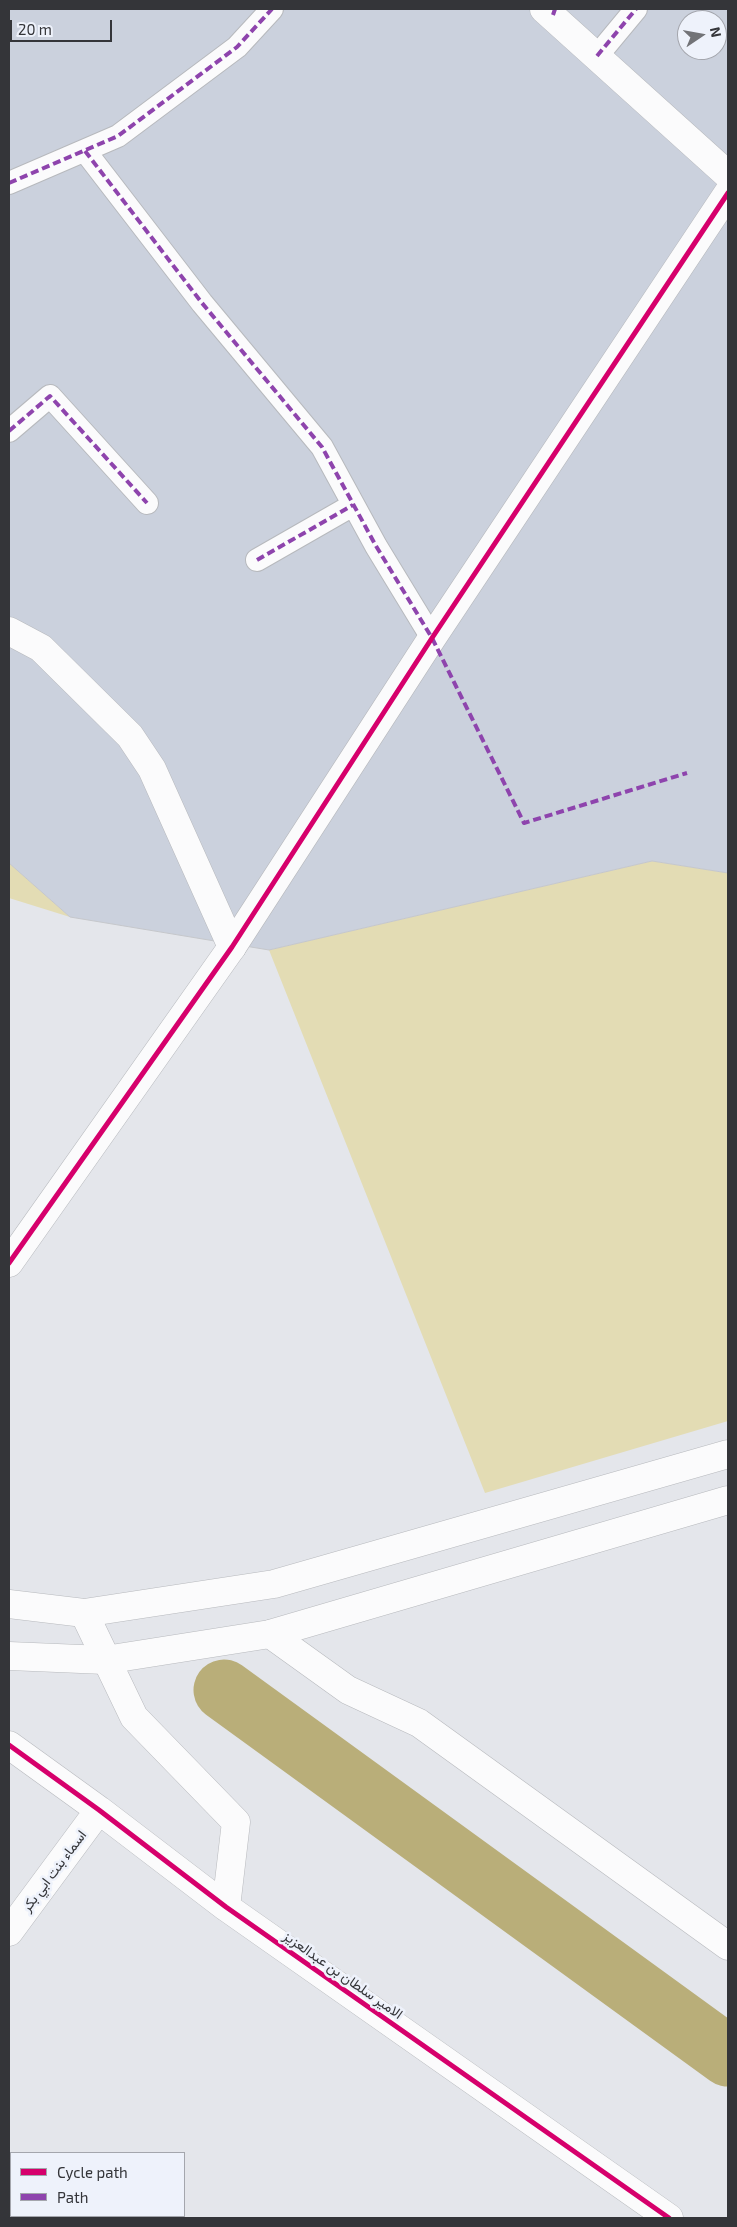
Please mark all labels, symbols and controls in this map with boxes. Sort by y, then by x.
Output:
scale bar [12,10,115,42]
north arrow [677,10,727,60]
text: 20 m [18,20,52,38]
text: N [707,25,726,39]
street label: اسماء بنت ابي بكر [18,1827,90,1915]
street label: الامير سلطان بن عبدالعزيز [280,1927,406,2023]
legend [10,2152,185,2217]
text: Cycle path [57,2163,128,2181]
text: Path [57,2188,88,2206]

